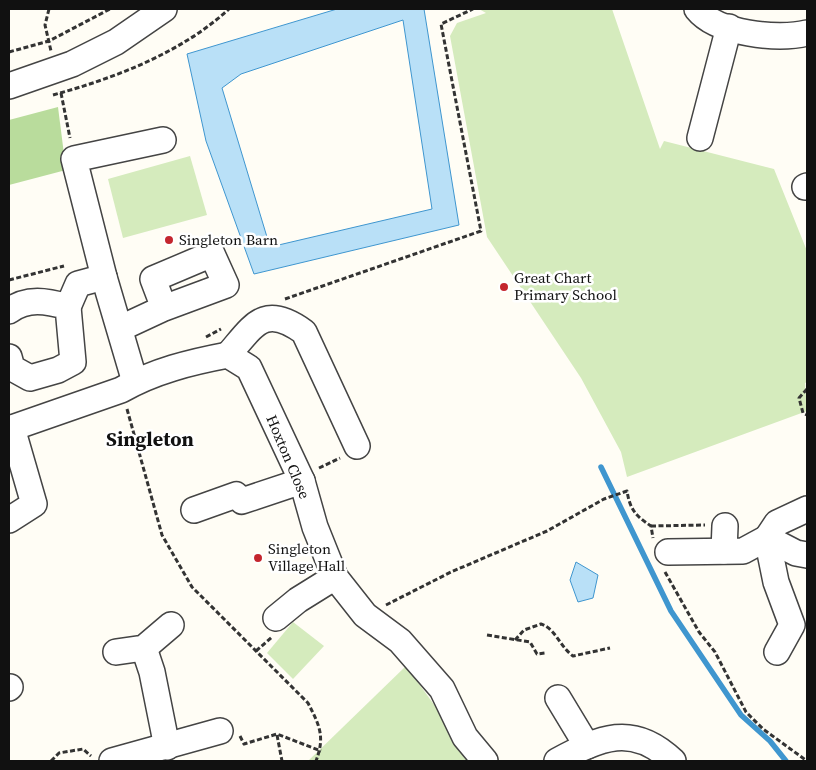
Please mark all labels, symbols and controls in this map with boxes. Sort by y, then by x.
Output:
place label: Singleton Barn [179,229,278,250]
marker: Singleton Barn [163,234,175,246]
place label: Great Chart Primary School [514,267,617,305]
marker: Great Chart Primary School [498,281,510,293]
street label: Hoxton Close [261,412,316,502]
district label: Singleton [106,425,194,453]
place label: Singleton Village Hall [268,538,346,576]
marker: Singleton Village Hall [252,552,264,564]

